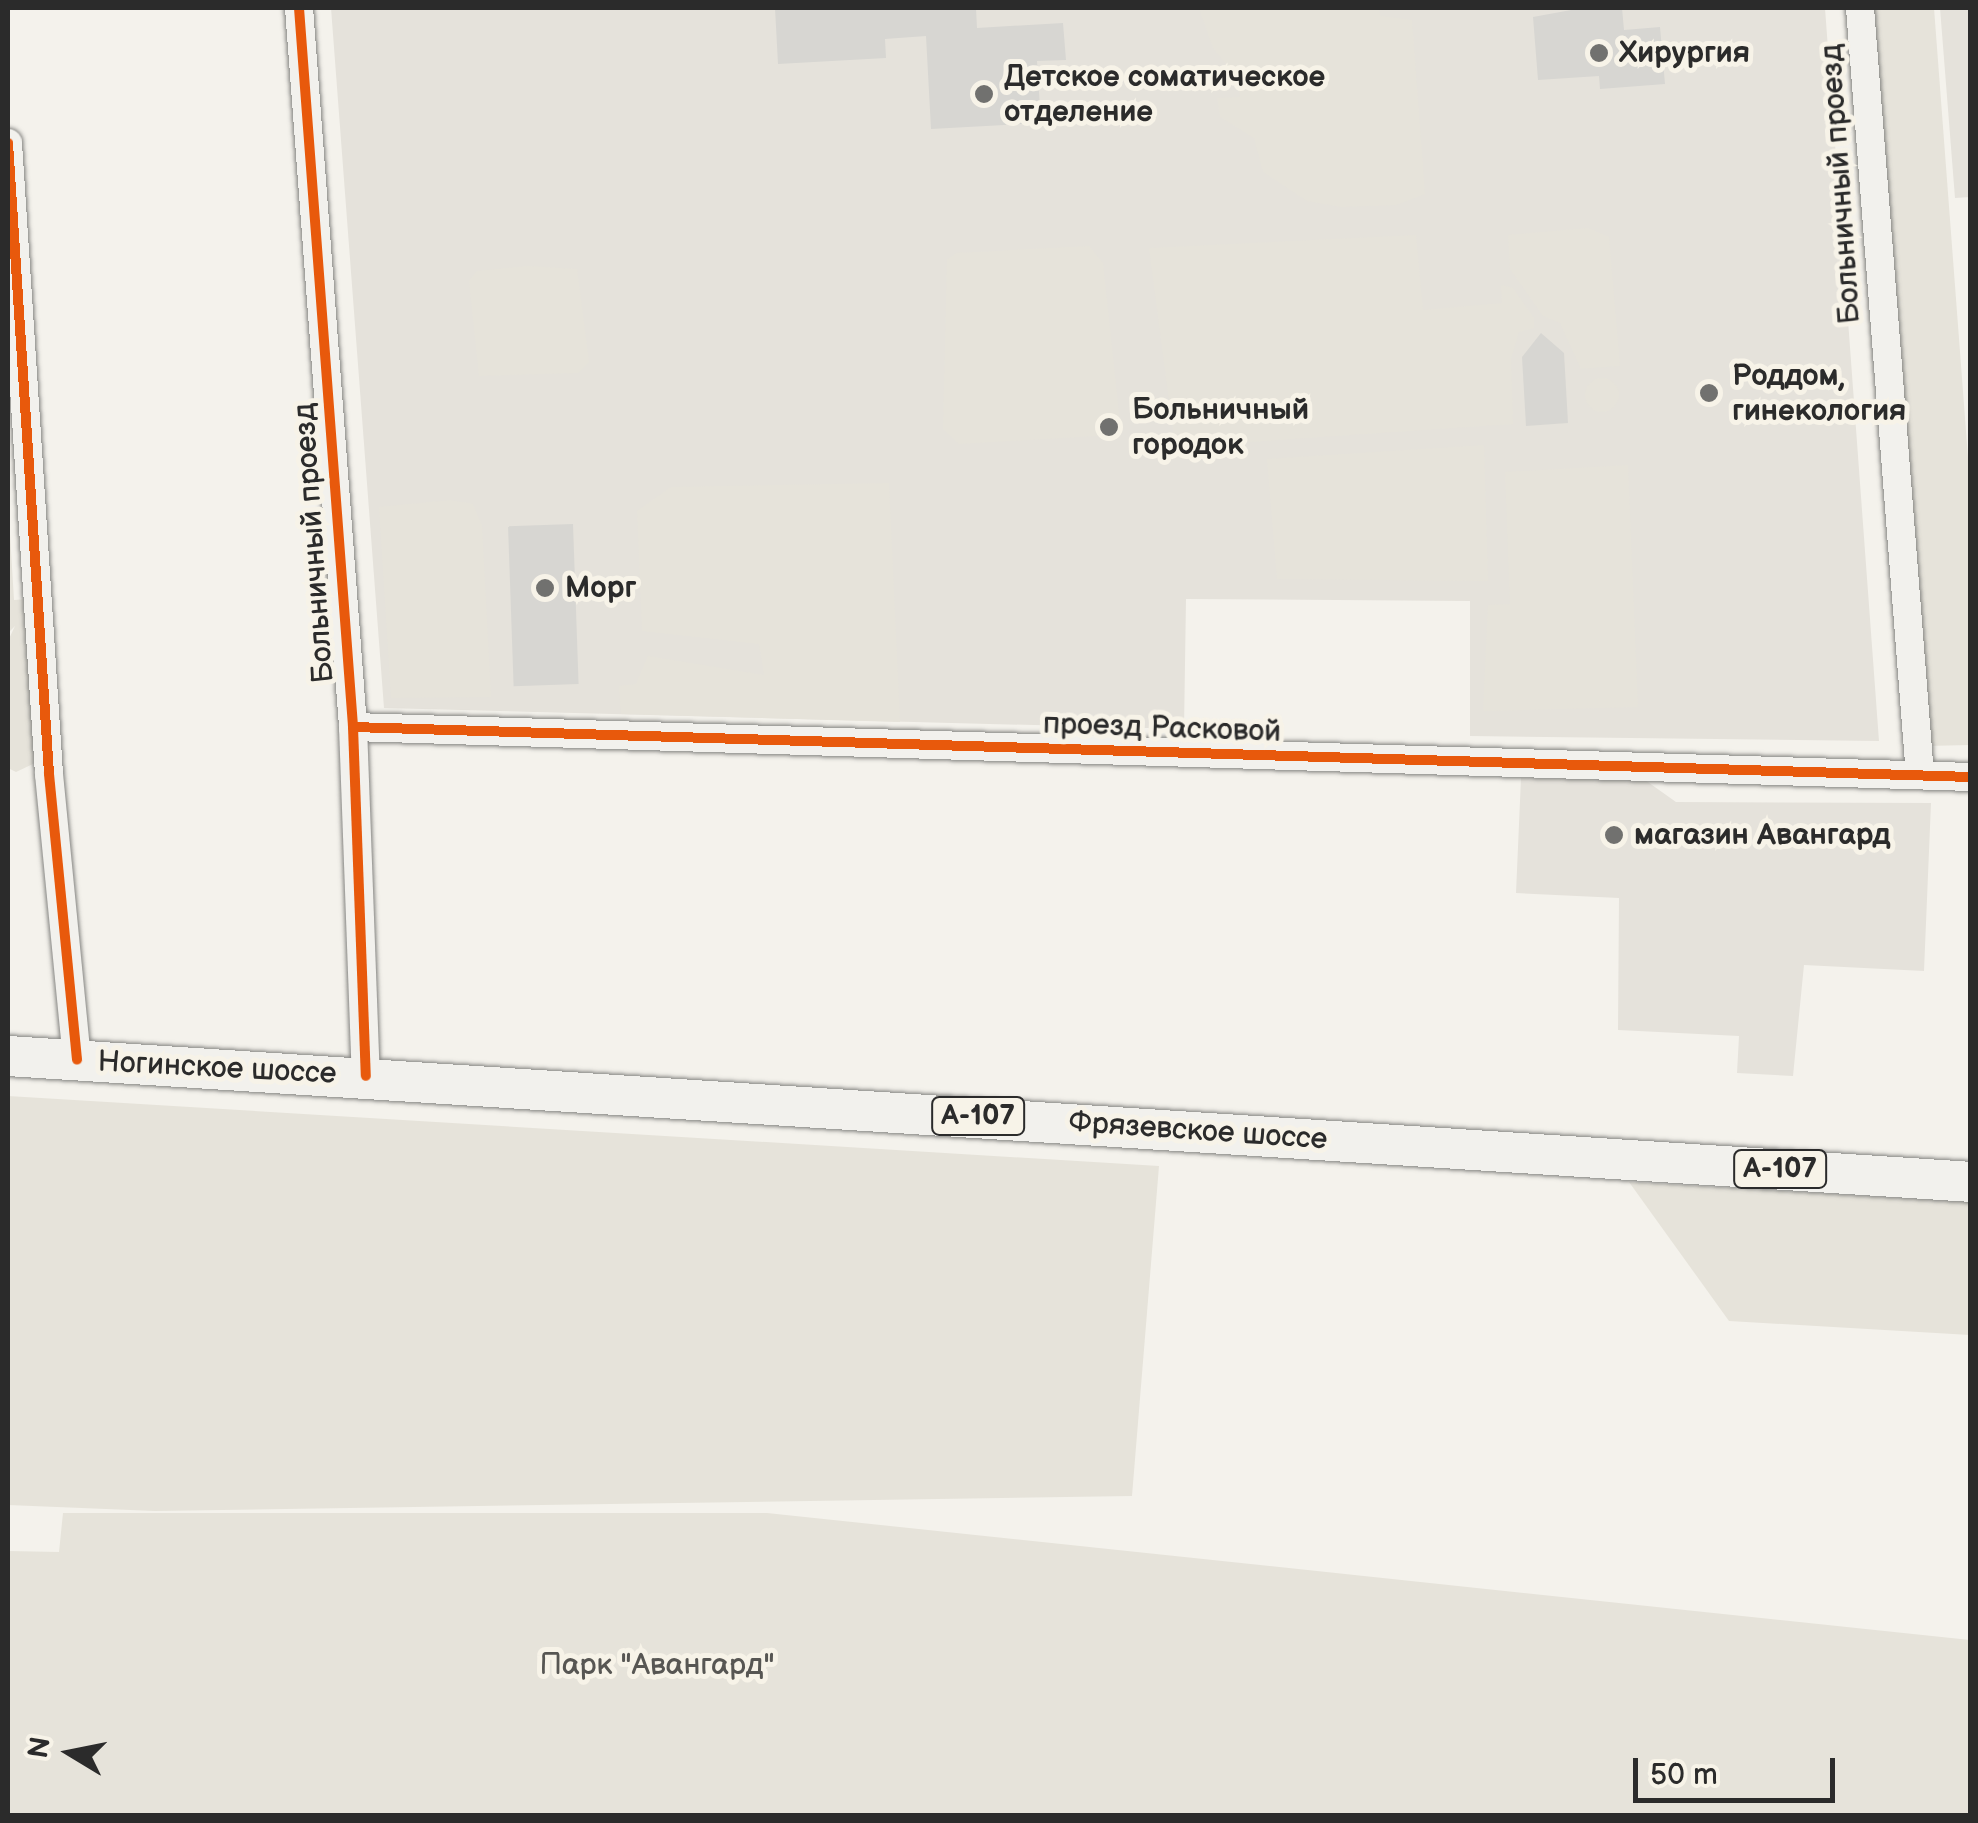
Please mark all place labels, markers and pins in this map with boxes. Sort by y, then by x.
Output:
place label: Хирургия [1619,35,1750,71]
marker: Хирургия [1588,42,1610,64]
place label: Детское соматическое отделение [1004,59,1325,130]
marker: Детское соматическое отделение [973,83,995,105]
place label: Роддом, гинекология [1732,358,1906,428]
marker: Роддом, гинекология [1696,380,1722,406]
place label: Больничный городок [1132,392,1309,462]
marker: Больничный городок [1096,414,1122,440]
place label: Морг [565,570,636,606]
marker: Морг [534,577,556,599]
place label: магазин Авангард [1634,817,1891,853]
marker: магазин Авангард [1603,824,1625,846]

